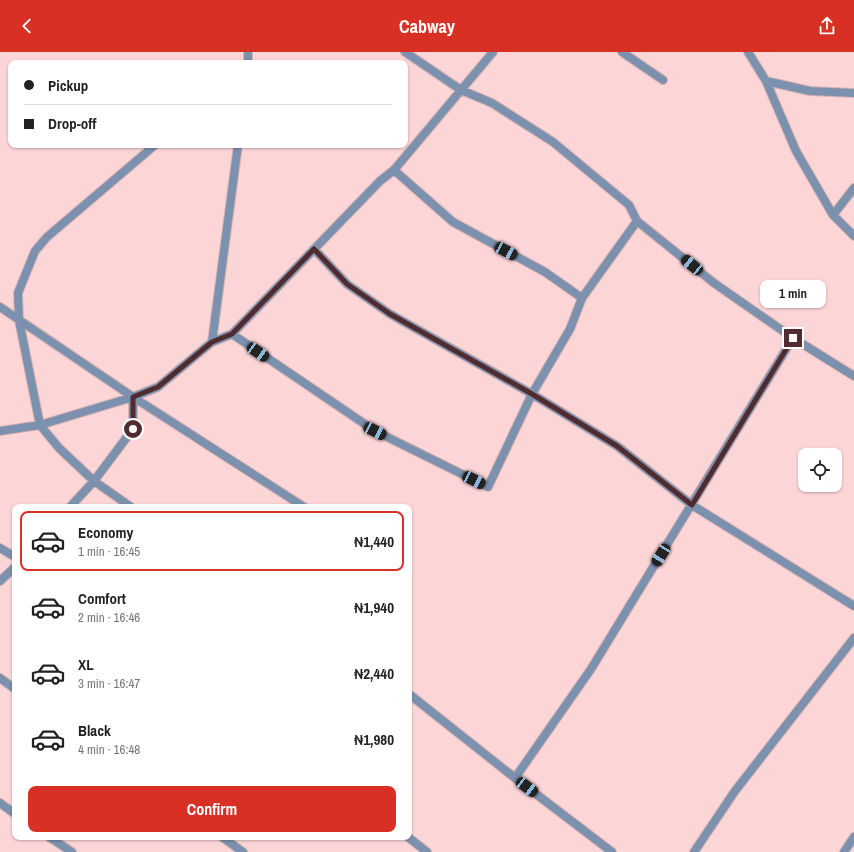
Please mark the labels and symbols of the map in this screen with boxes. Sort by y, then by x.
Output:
car [493,240,519,262]
car [679,253,705,277]
callout: 1 min [760,280,826,308]
route end [784,329,802,347]
car [245,340,271,364]
route start [124,420,142,438]
car [362,420,388,442]
car [461,469,487,491]
car [650,542,672,568]
car [514,775,540,799]

